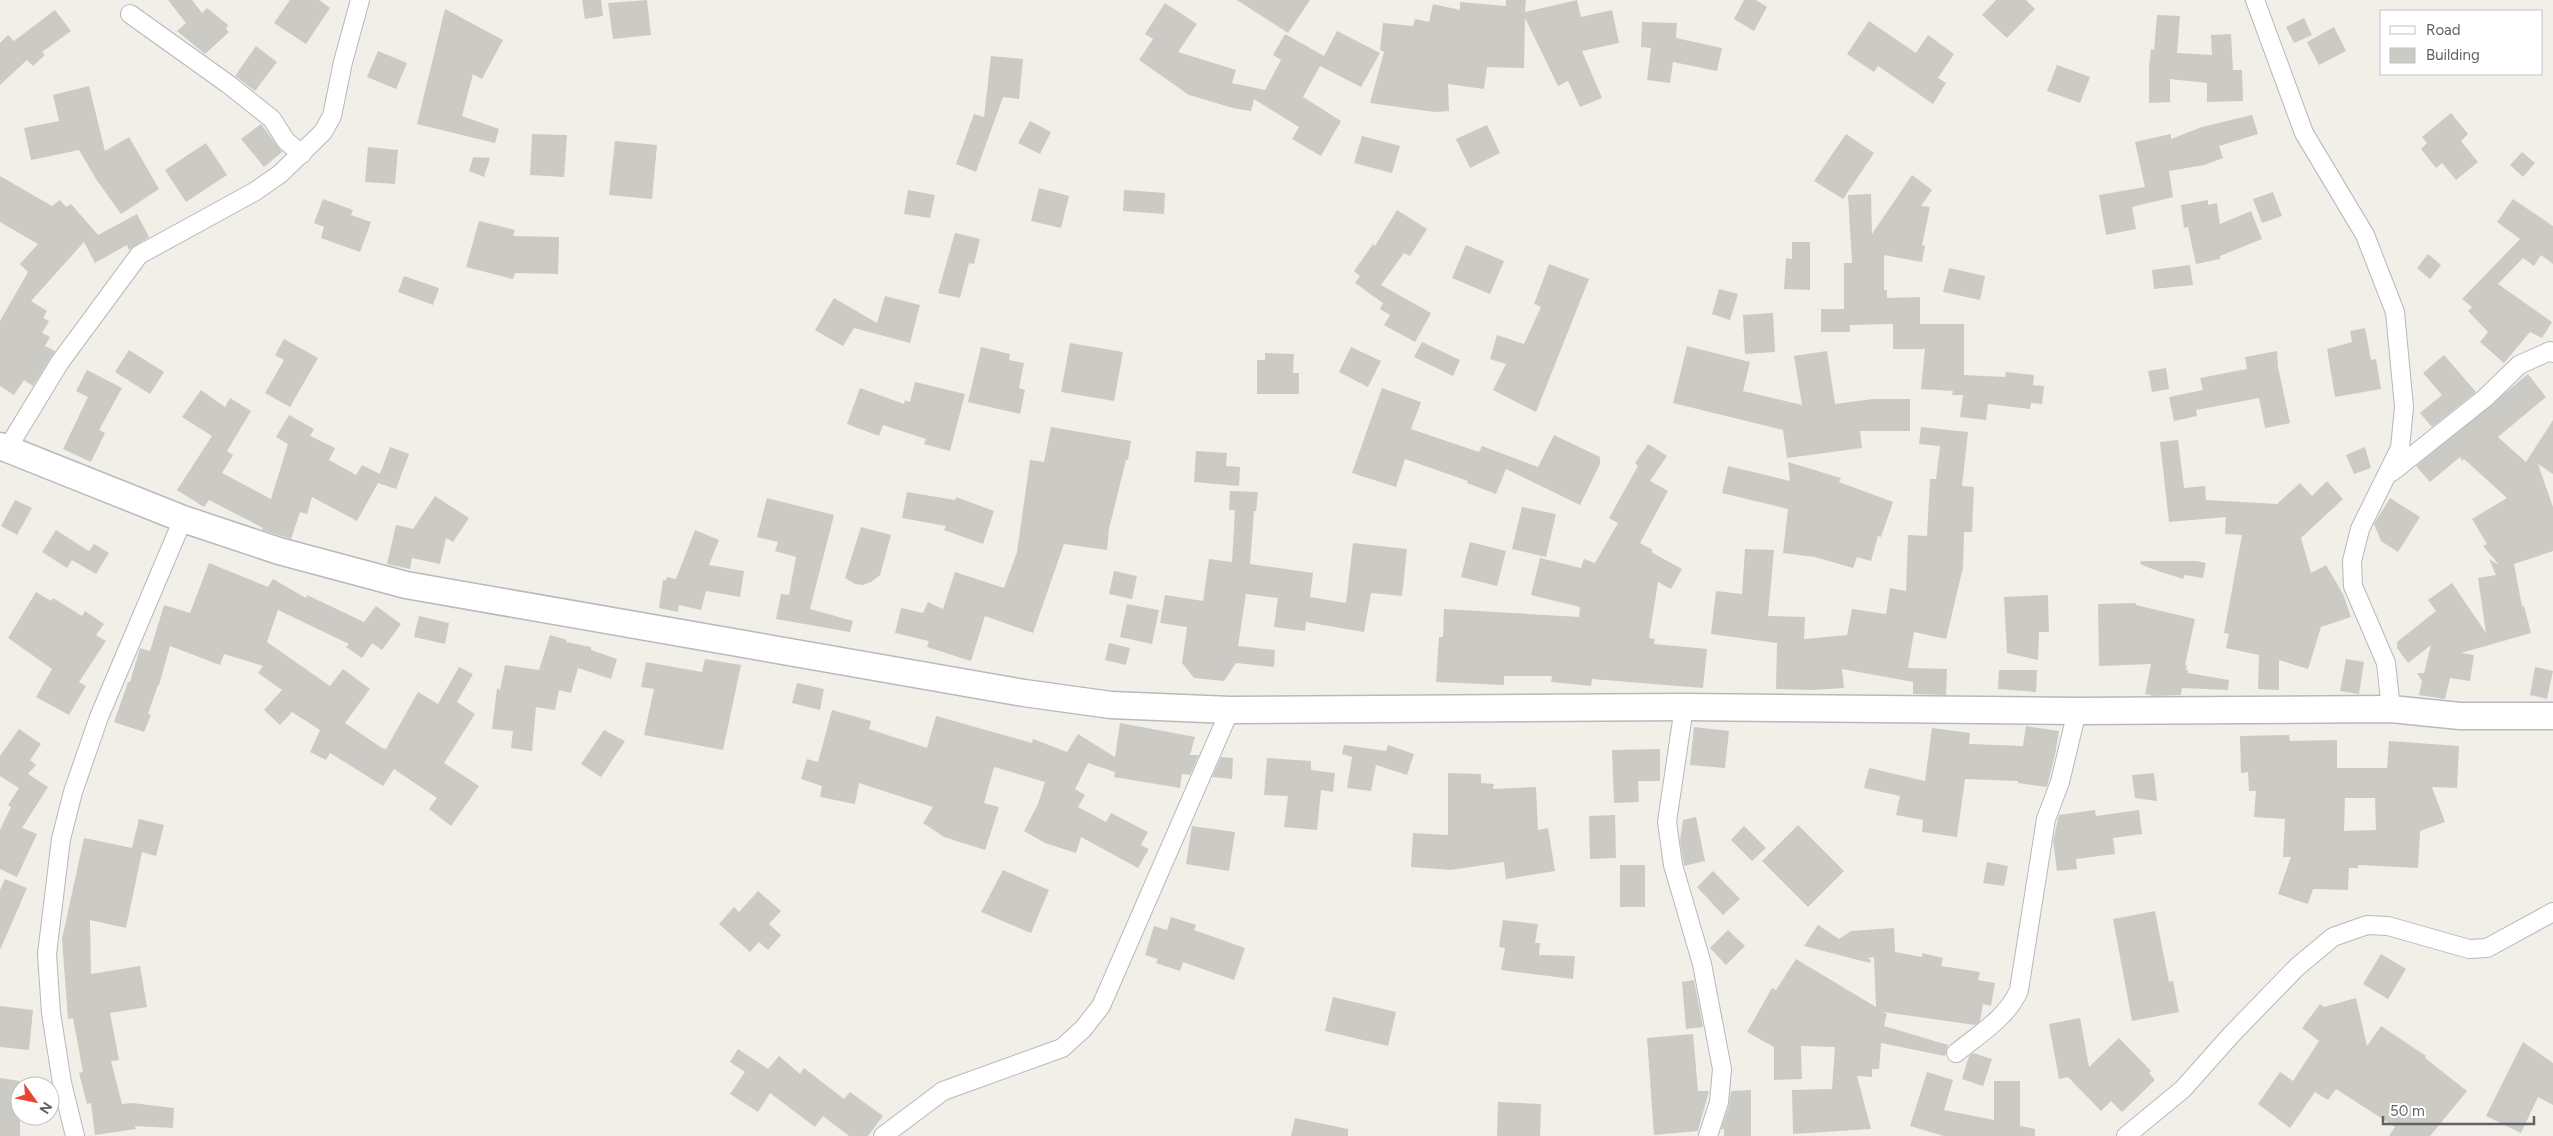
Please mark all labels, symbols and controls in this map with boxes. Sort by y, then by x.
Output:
legend [2380,10,2543,75]
text: Road [2426,21,2461,39]
text: Building [2426,46,2480,64]
north arrow [10,1076,60,1126]
scale bar [2383,1094,2534,1126]
text: N [35,1099,56,1117]
text: 50 m [2390,1102,2425,1120]

